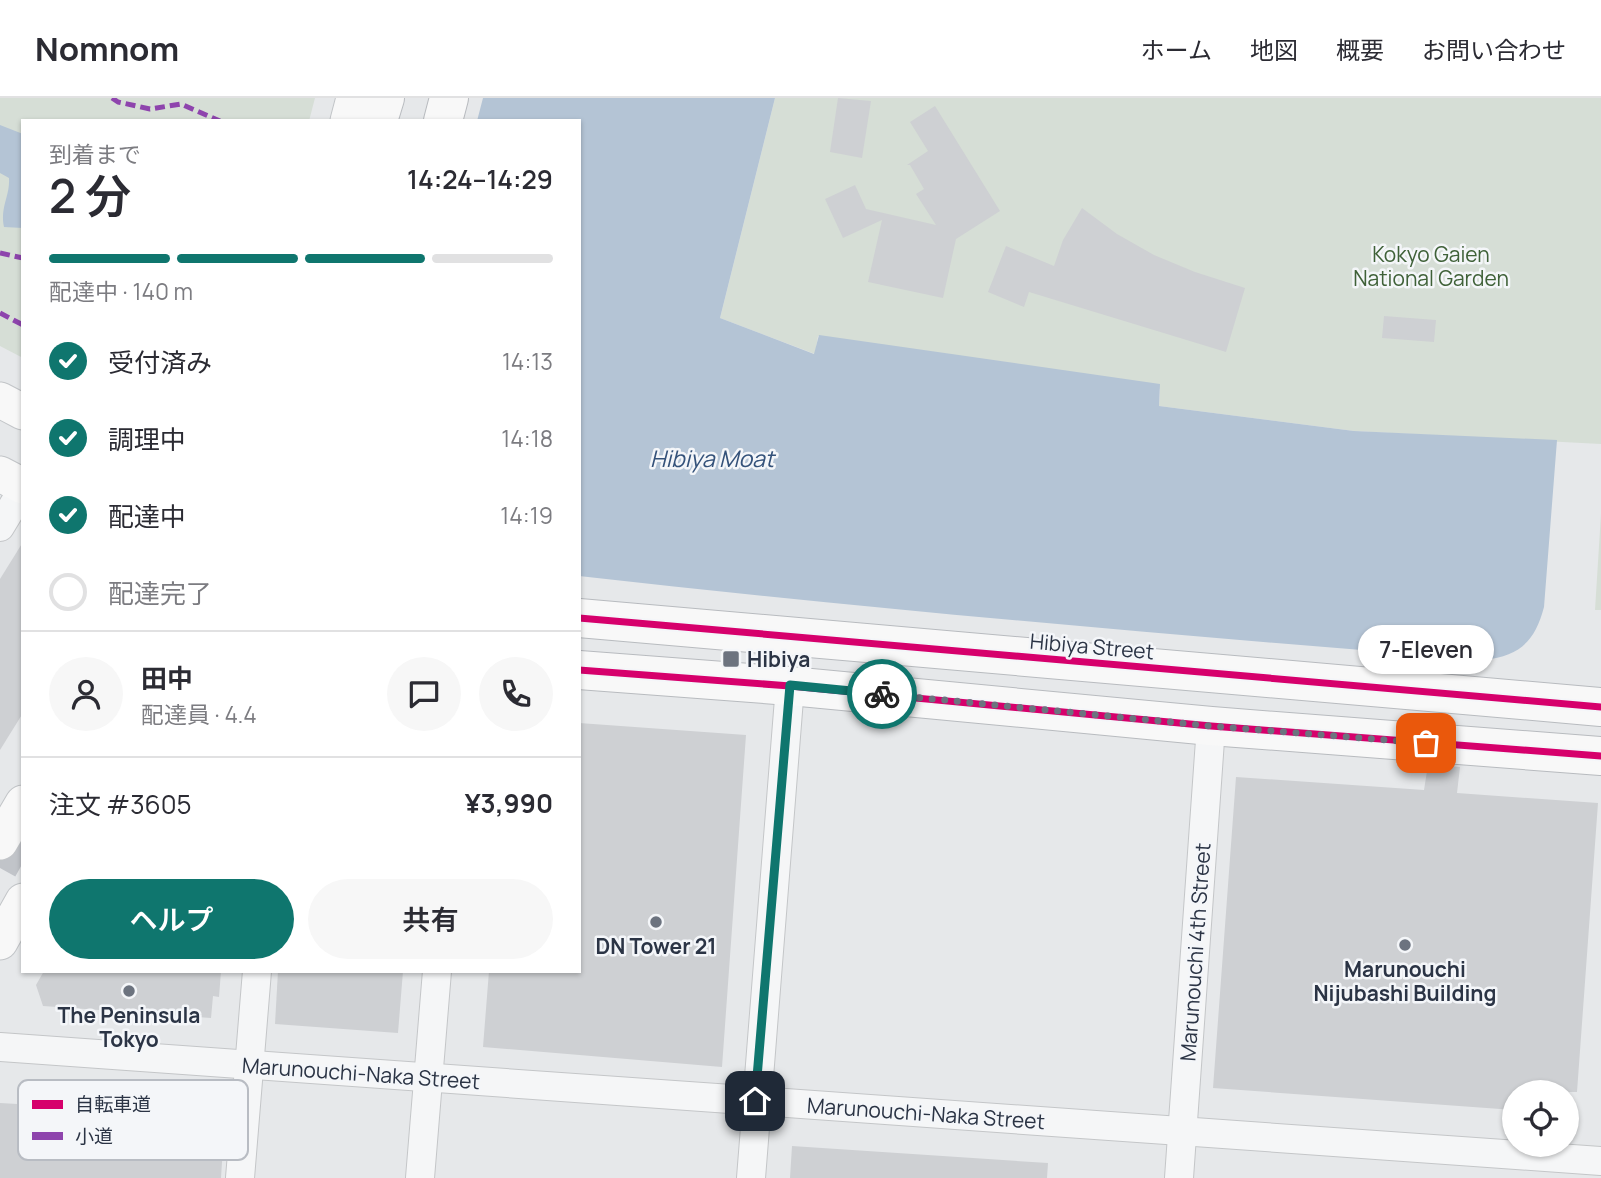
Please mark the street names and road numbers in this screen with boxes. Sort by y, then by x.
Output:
street label: Hibiya Street [1029,627,1155,665]
street label: Marunouchi 4th Street [1173,842,1217,1062]
street label: Marunouchi-Naka Street [241,1051,481,1095]
street label: Marunouchi-Naka Street [806,1091,1046,1135]

